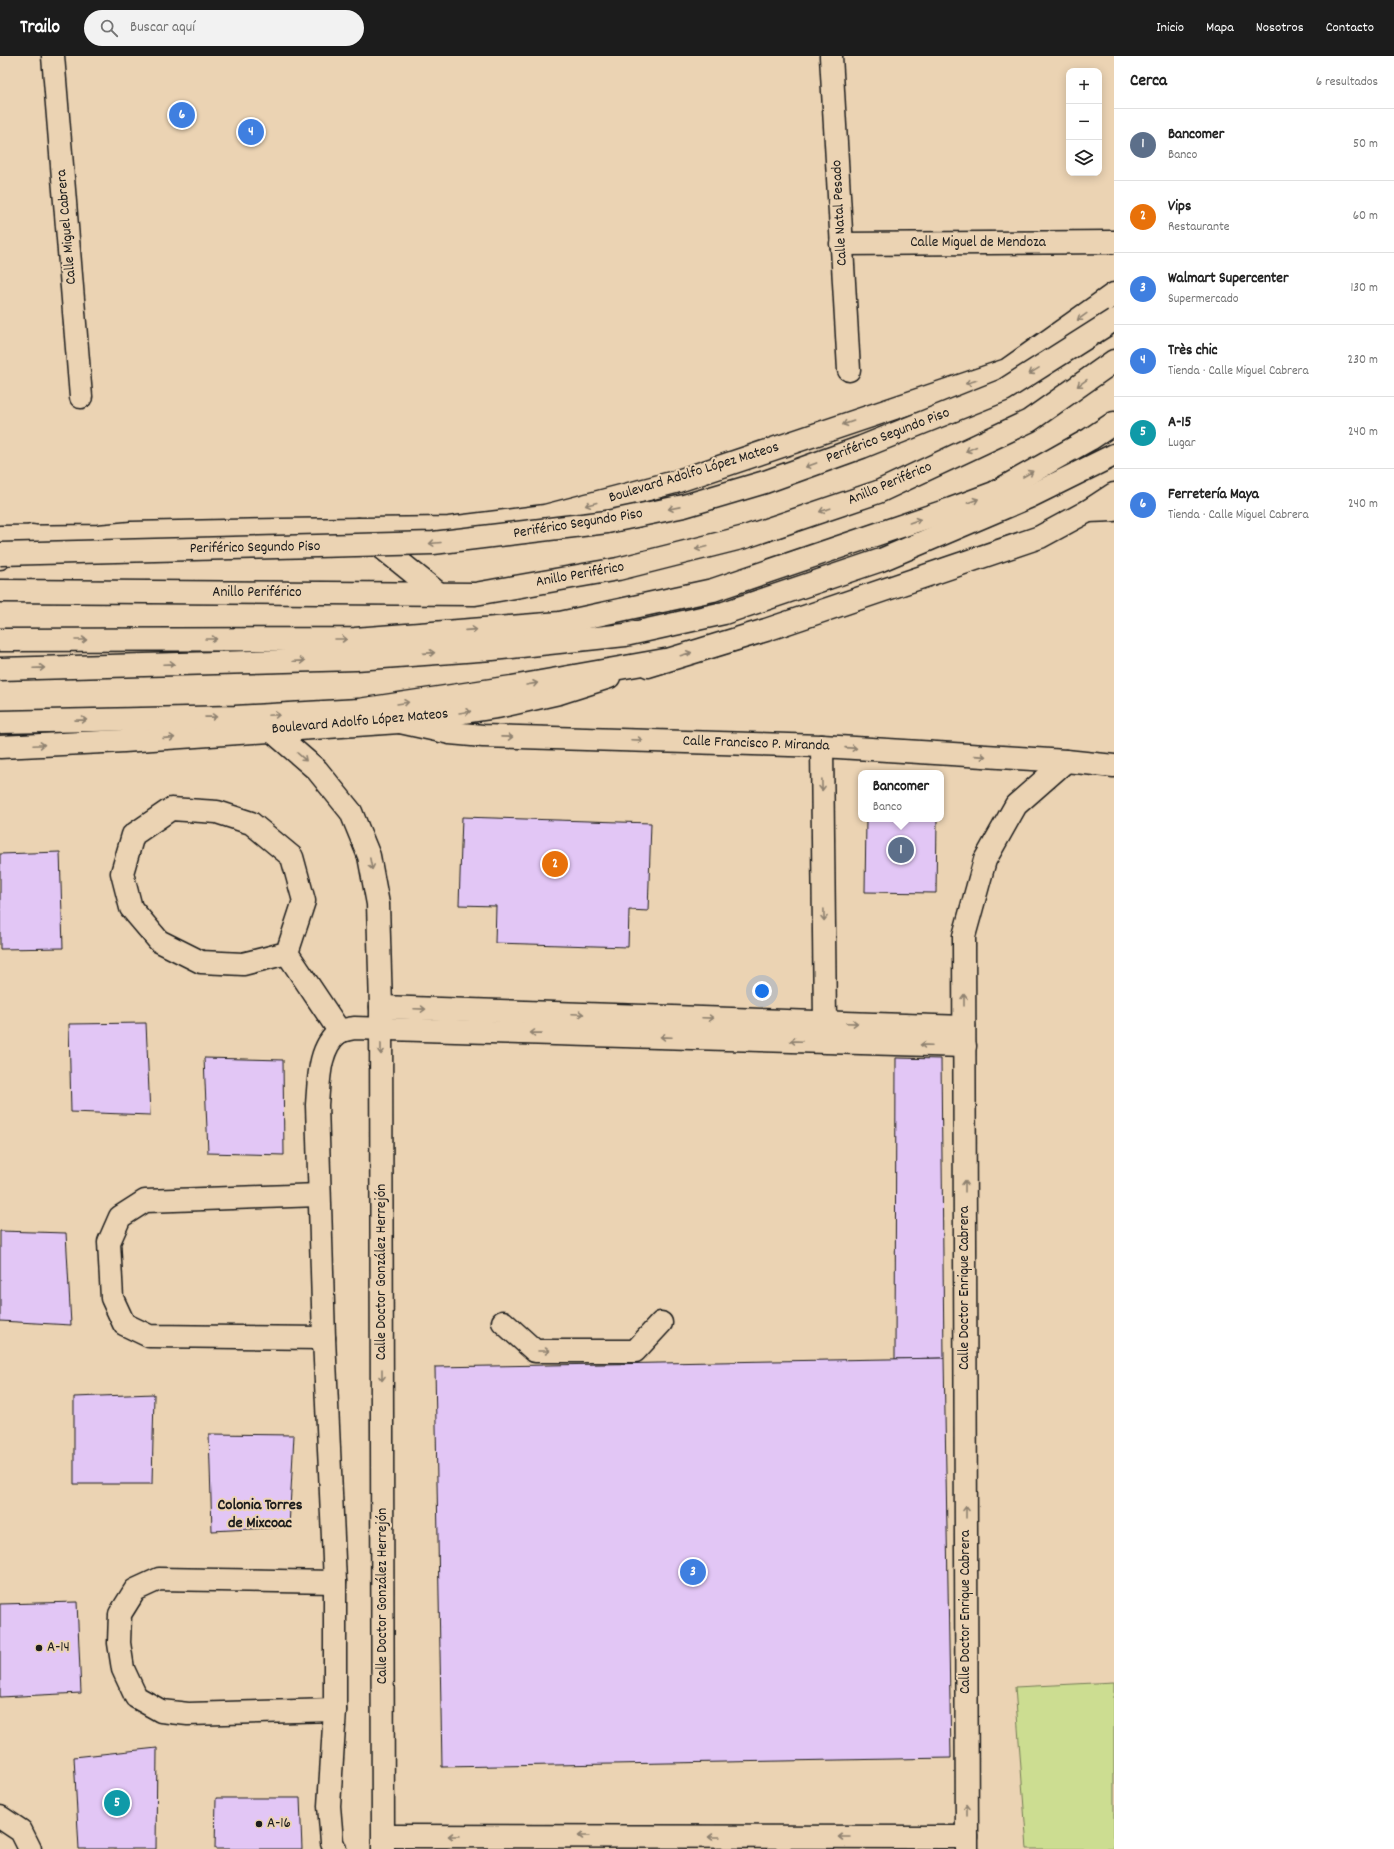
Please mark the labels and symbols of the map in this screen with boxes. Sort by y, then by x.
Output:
pin: 6 [169,100,195,130]
pin: 4 [238,117,264,147]
street label: Calle Natal Pesado [826,159,854,267]
street label: Calle Miguel Cabrera [51,168,83,285]
street label: Calle Miguel de Mendoza [910,232,1047,254]
one-way arrow [1077,312,1088,321]
one-way arrow [1029,367,1040,375]
one-way arrow [965,379,978,386]
one-way arrow [1077,379,1088,387]
street label: Periférico Segundo Piso [823,402,953,470]
one-way arrow [842,420,854,428]
street label: Boulevard Adolfo López Mateos [606,437,782,509]
one-way arrow [965,446,977,453]
street label: Anillo Periférico [844,456,936,512]
one-way arrow [806,462,818,470]
one-way arrow [1022,470,1034,477]
one-way arrow [966,497,979,504]
one-way arrow [584,501,597,508]
street label: Periférico Segundo Piso [512,503,645,545]
one-way arrow [668,505,681,513]
one-way arrow [819,507,832,514]
one-way arrow [909,517,922,524]
street label: Periférico Segundo Piso [189,536,321,560]
one-way arrow [429,539,442,546]
one-way arrow [695,545,708,552]
street label: Anillo Periférico [534,556,626,594]
street label: Anillo Periférico [212,582,302,604]
one-way arrow [464,626,477,633]
one-way arrow [204,635,217,643]
one-way arrow [334,635,347,643]
one-way arrow [74,636,87,644]
one-way arrow [422,650,435,657]
one-way arrow [679,650,692,657]
one-way arrow [292,657,305,664]
one-way arrow [162,660,175,668]
one-way arrow [32,664,45,672]
one-way arrow [525,680,538,688]
one-way arrow [396,699,409,707]
street label: Boulevard Adolfo López Mateos [271,703,449,741]
one-way arrow [458,708,471,716]
one-way arrow [267,711,280,718]
one-way arrow [204,714,217,721]
one-way arrow [74,717,87,724]
street label: Calle Francisco P. Miranda [682,730,831,758]
one-way arrow [500,733,513,740]
one-way arrow [162,735,175,742]
one-way arrow [630,736,643,744]
one-way arrow [32,742,45,749]
one-way arrow [844,744,857,751]
one-way arrow [296,752,307,761]
one-way arrow [973,752,986,759]
one-way arrow [818,778,826,791]
pin: 1 [888,835,914,865]
pin: 2 [542,849,568,879]
one-way arrow [367,857,375,870]
one-way arrow [820,908,828,921]
your location [752,981,772,1001]
one-way arrow [960,994,968,1007]
one-way arrow [413,1005,426,1012]
one-way arrow [571,1010,584,1018]
one-way arrow [701,1015,714,1022]
one-way arrow [845,1020,858,1027]
one-way arrow [530,1029,543,1037]
one-way arrow [660,1033,673,1041]
one-way arrow [790,1037,803,1045]
one-way arrow [920,1041,933,1049]
one-way arrow [377,1042,385,1055]
one-way arrow [961,1180,969,1193]
street label: Calle Doctor González Herrejón [371,1184,393,1360]
street label: Calle Doctor Enrique Cabrera [954,1205,976,1370]
one-way arrow [537,1347,550,1355]
one-way arrow [378,1368,386,1381]
district label: Colonia Torres de Mixcoac [217,1494,303,1535]
one-way arrow [962,1506,970,1519]
street label: Calle Doctor González Herrejón [372,1508,394,1684]
street label: Calle Doctor Enrique Cabrera [955,1529,977,1694]
pin: 3 [680,1557,706,1587]
place label: A-14 [47,1637,70,1659]
marker: A-14 [34,1643,44,1653]
pin: 5 [104,1788,130,1818]
one-way arrow [963,1804,971,1817]
place label: A-16 [267,1813,291,1835]
marker: A-16 [254,1819,264,1829]
one-way arrow [448,1832,461,1840]
one-way arrow [578,1832,591,1840]
one-way arrow [708,1833,721,1841]
one-way arrow [838,1833,851,1841]

